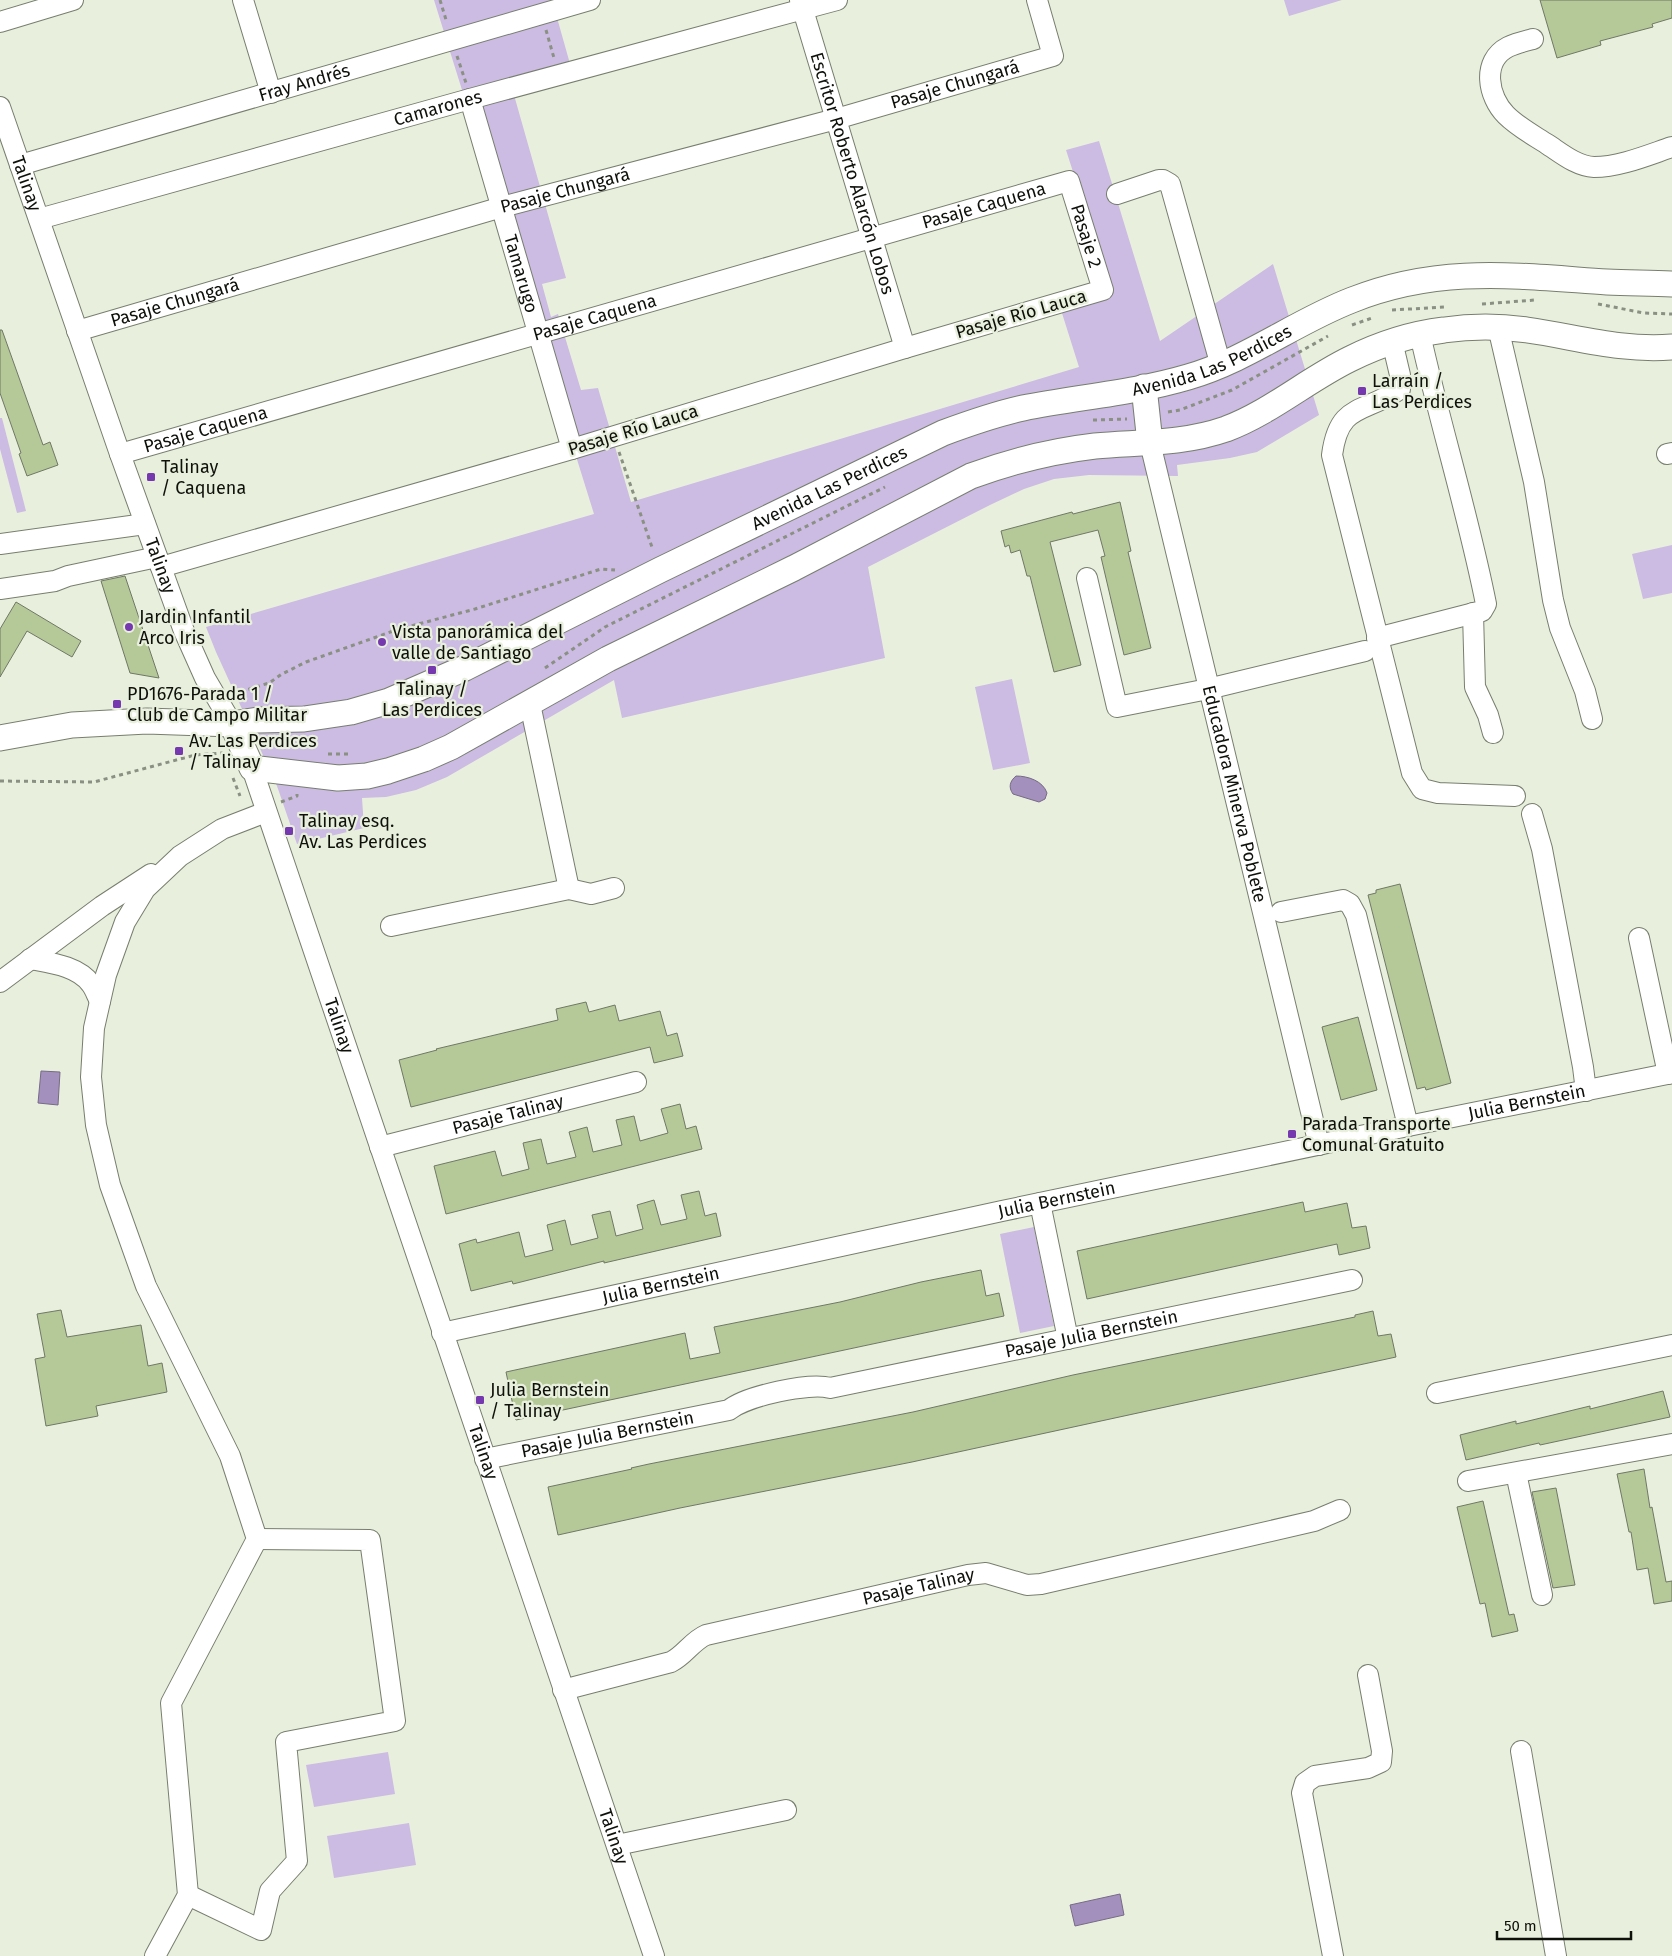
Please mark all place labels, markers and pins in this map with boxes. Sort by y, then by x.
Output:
place label: Larraín / Las Perdices [1372,370,1472,413]
marker: Larraín / Las Perdices [1356,385,1368,397]
place label: Talinay / Caquena [161,456,246,499]
marker: Talinay / Caquena [145,471,157,483]
place label: Jardin Infantil Arco Iris [139,606,251,649]
marker: Jardin Infantil Arco Iris [123,621,135,633]
place label: Vista panorámica del valle de Santiago [392,621,563,664]
marker: Vista panorámica del valle de Santiago [376,636,388,648]
marker: Talinay / Las Perdices [426,664,438,676]
place label: Talinay / Las Perdices [382,678,482,721]
place label: PD1676-Parada 1 / Club de Campo Militar [127,683,307,726]
marker: PD1676-Parada 1 / Club de Campo Militar [111,698,123,710]
place label: Av. Las Perdices / Talinay [189,730,317,773]
marker: Av. Las Perdices / Talinay [173,745,185,757]
place label: Talinay esq. Av. Las Perdices [299,810,427,853]
marker: Talinay esq. Av. Las Perdices [283,825,295,837]
place label: Parada Transporte Comunal Gratuito [1302,1113,1451,1156]
marker: Parada Transporte Comunal Gratuito [1286,1128,1298,1140]
place label: Julia Bernstein / Talinay [490,1379,609,1422]
marker: Julia Bernstein / Talinay [474,1394,486,1406]

